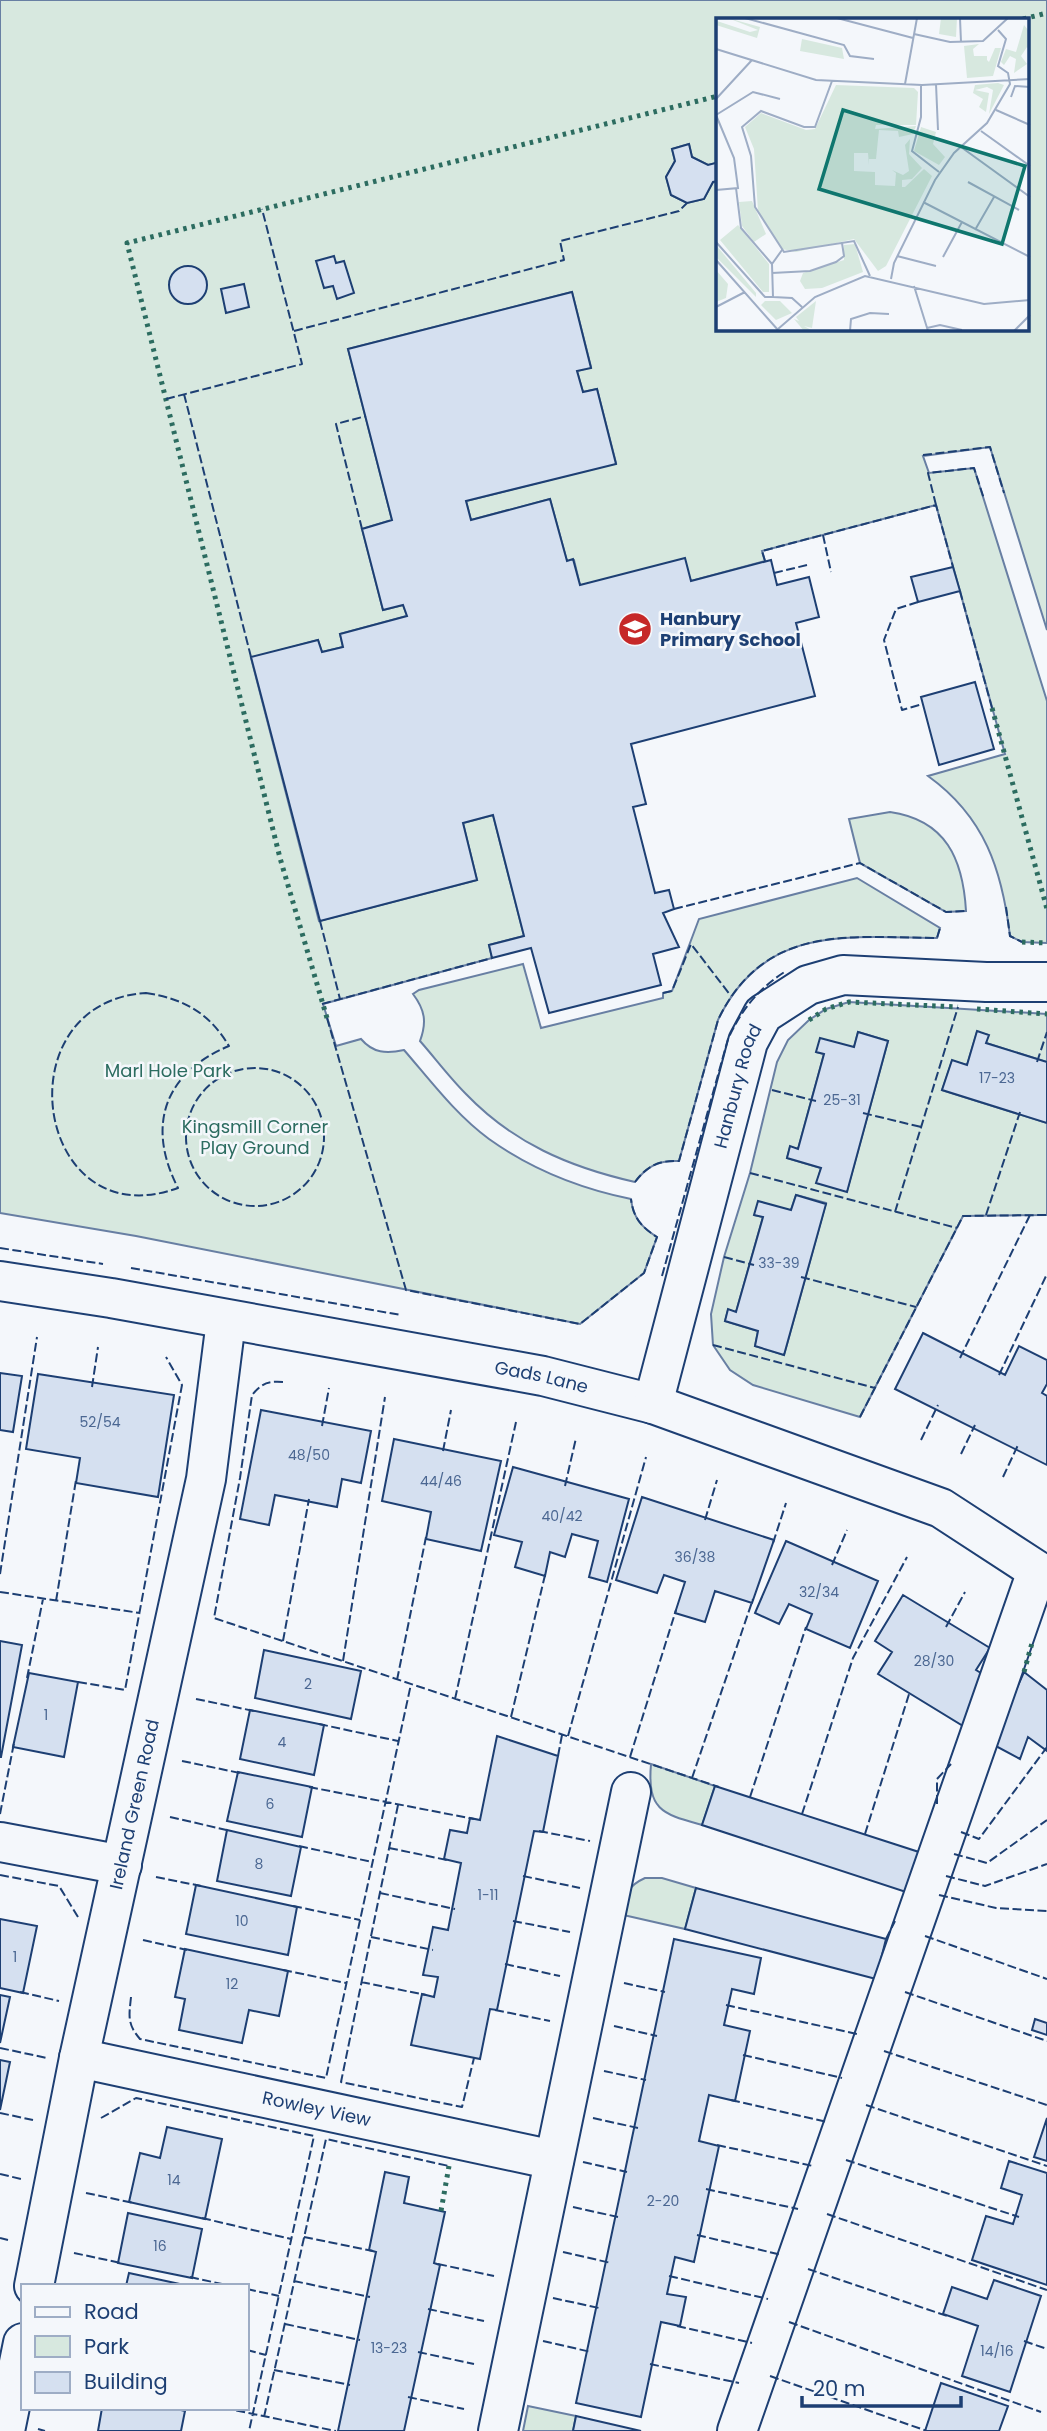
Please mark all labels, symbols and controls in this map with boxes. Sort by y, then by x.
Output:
inset map [716,18,1030,331]
place label: Hanbury Primary School [660,606,801,652]
school or university icon: Hanbury Primary School [616,610,654,648]
street label: Hanbury Road [708,1019,768,1151]
park label: Marl Hole Park [105,1058,232,1083]
house number: 17-23 [979,1068,1015,1088]
house number: 25-31 [823,1090,861,1110]
park label: Kingsmill Corner Play Ground [182,1114,329,1160]
house number: 33-39 [758,1253,800,1273]
street label: Gads Lane [493,1355,591,1399]
house number: 52/54 [79,1412,121,1432]
house number: 48/50 [288,1445,330,1465]
house number: 44/46 [420,1471,462,1491]
house number: 40/42 [541,1506,583,1526]
house number: 36/38 [675,1547,716,1567]
house number: 32/34 [799,1582,839,1602]
house number: 28/30 [914,1651,954,1671]
house number: 2 [304,1674,312,1694]
house number: 1 [44,1705,48,1725]
street label: Ireland Green Road [103,1717,165,1892]
house number: 4 [278,1732,287,1752]
house number: 6 [266,1794,275,1814]
house number: 8 [255,1854,264,1874]
house number: 1-11 [477,1885,499,1905]
house number: 10 [235,1911,249,1931]
house number: 1 [13,1947,17,1967]
house number: 12 [226,1974,238,1994]
street label: Rowley View [260,2085,373,2132]
house number: 14 [167,2170,181,2190]
house number: 2-20 [647,2191,679,2211]
house number: 16 [153,2236,167,2256]
legend [21,2284,248,2410]
text: Road [84,2297,139,2326]
text: Park [84,2332,129,2361]
house number: 13-23 [371,2338,407,2358]
house number: 14/16 [980,2341,1014,2361]
scale bar [802,2364,961,2408]
text: Building [84,2367,168,2396]
text: 20 m [813,2374,866,2403]

